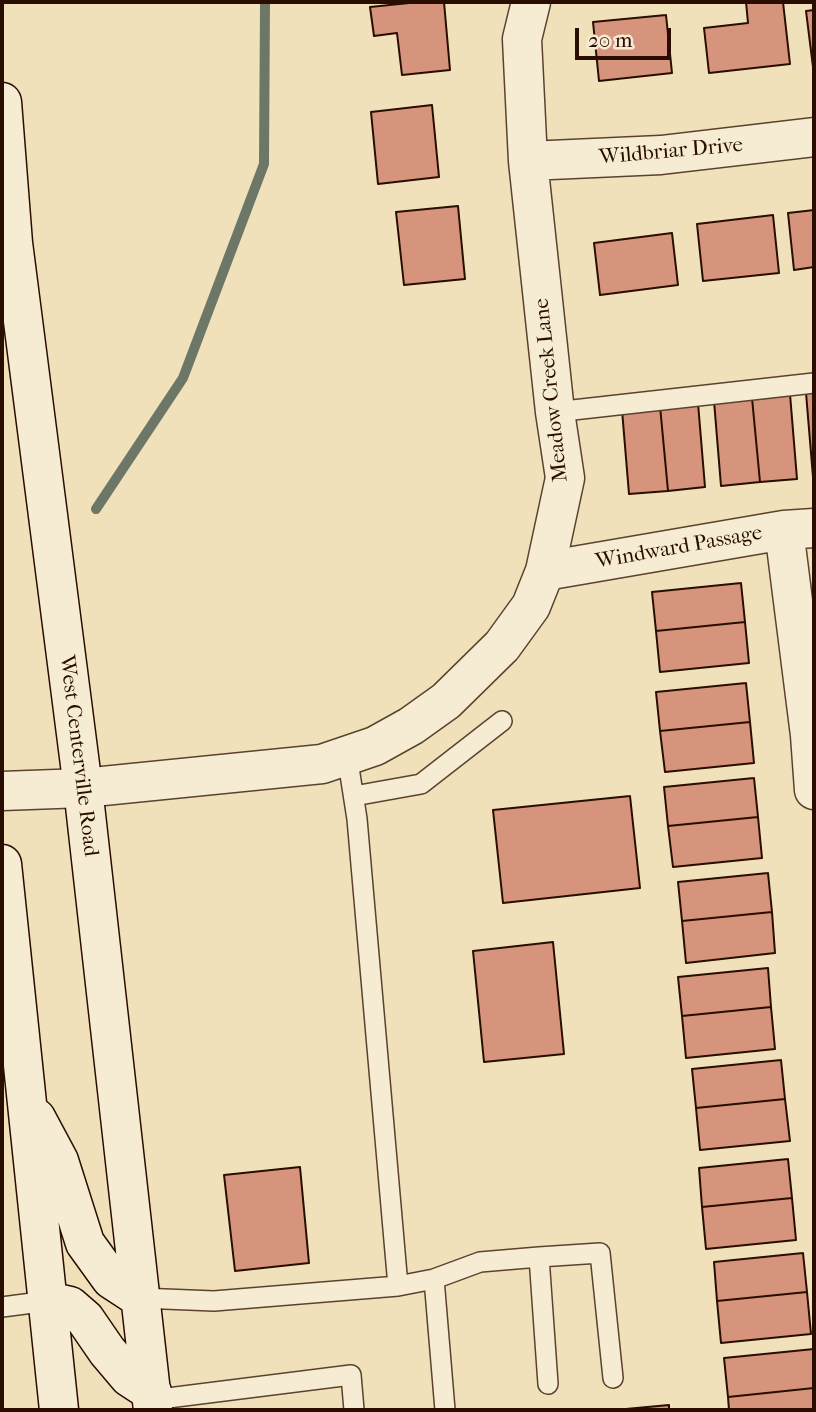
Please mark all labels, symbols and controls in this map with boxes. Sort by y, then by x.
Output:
scale bar [578,14,674,58]
text: 20 m [588,28,632,52]
street label: Wildbriar Drive [598,133,744,171]
street label: Meadow Creek Lane [530,297,574,483]
street label: Windward Passage [594,521,764,575]
street label: West Centerville Road [53,654,103,858]

